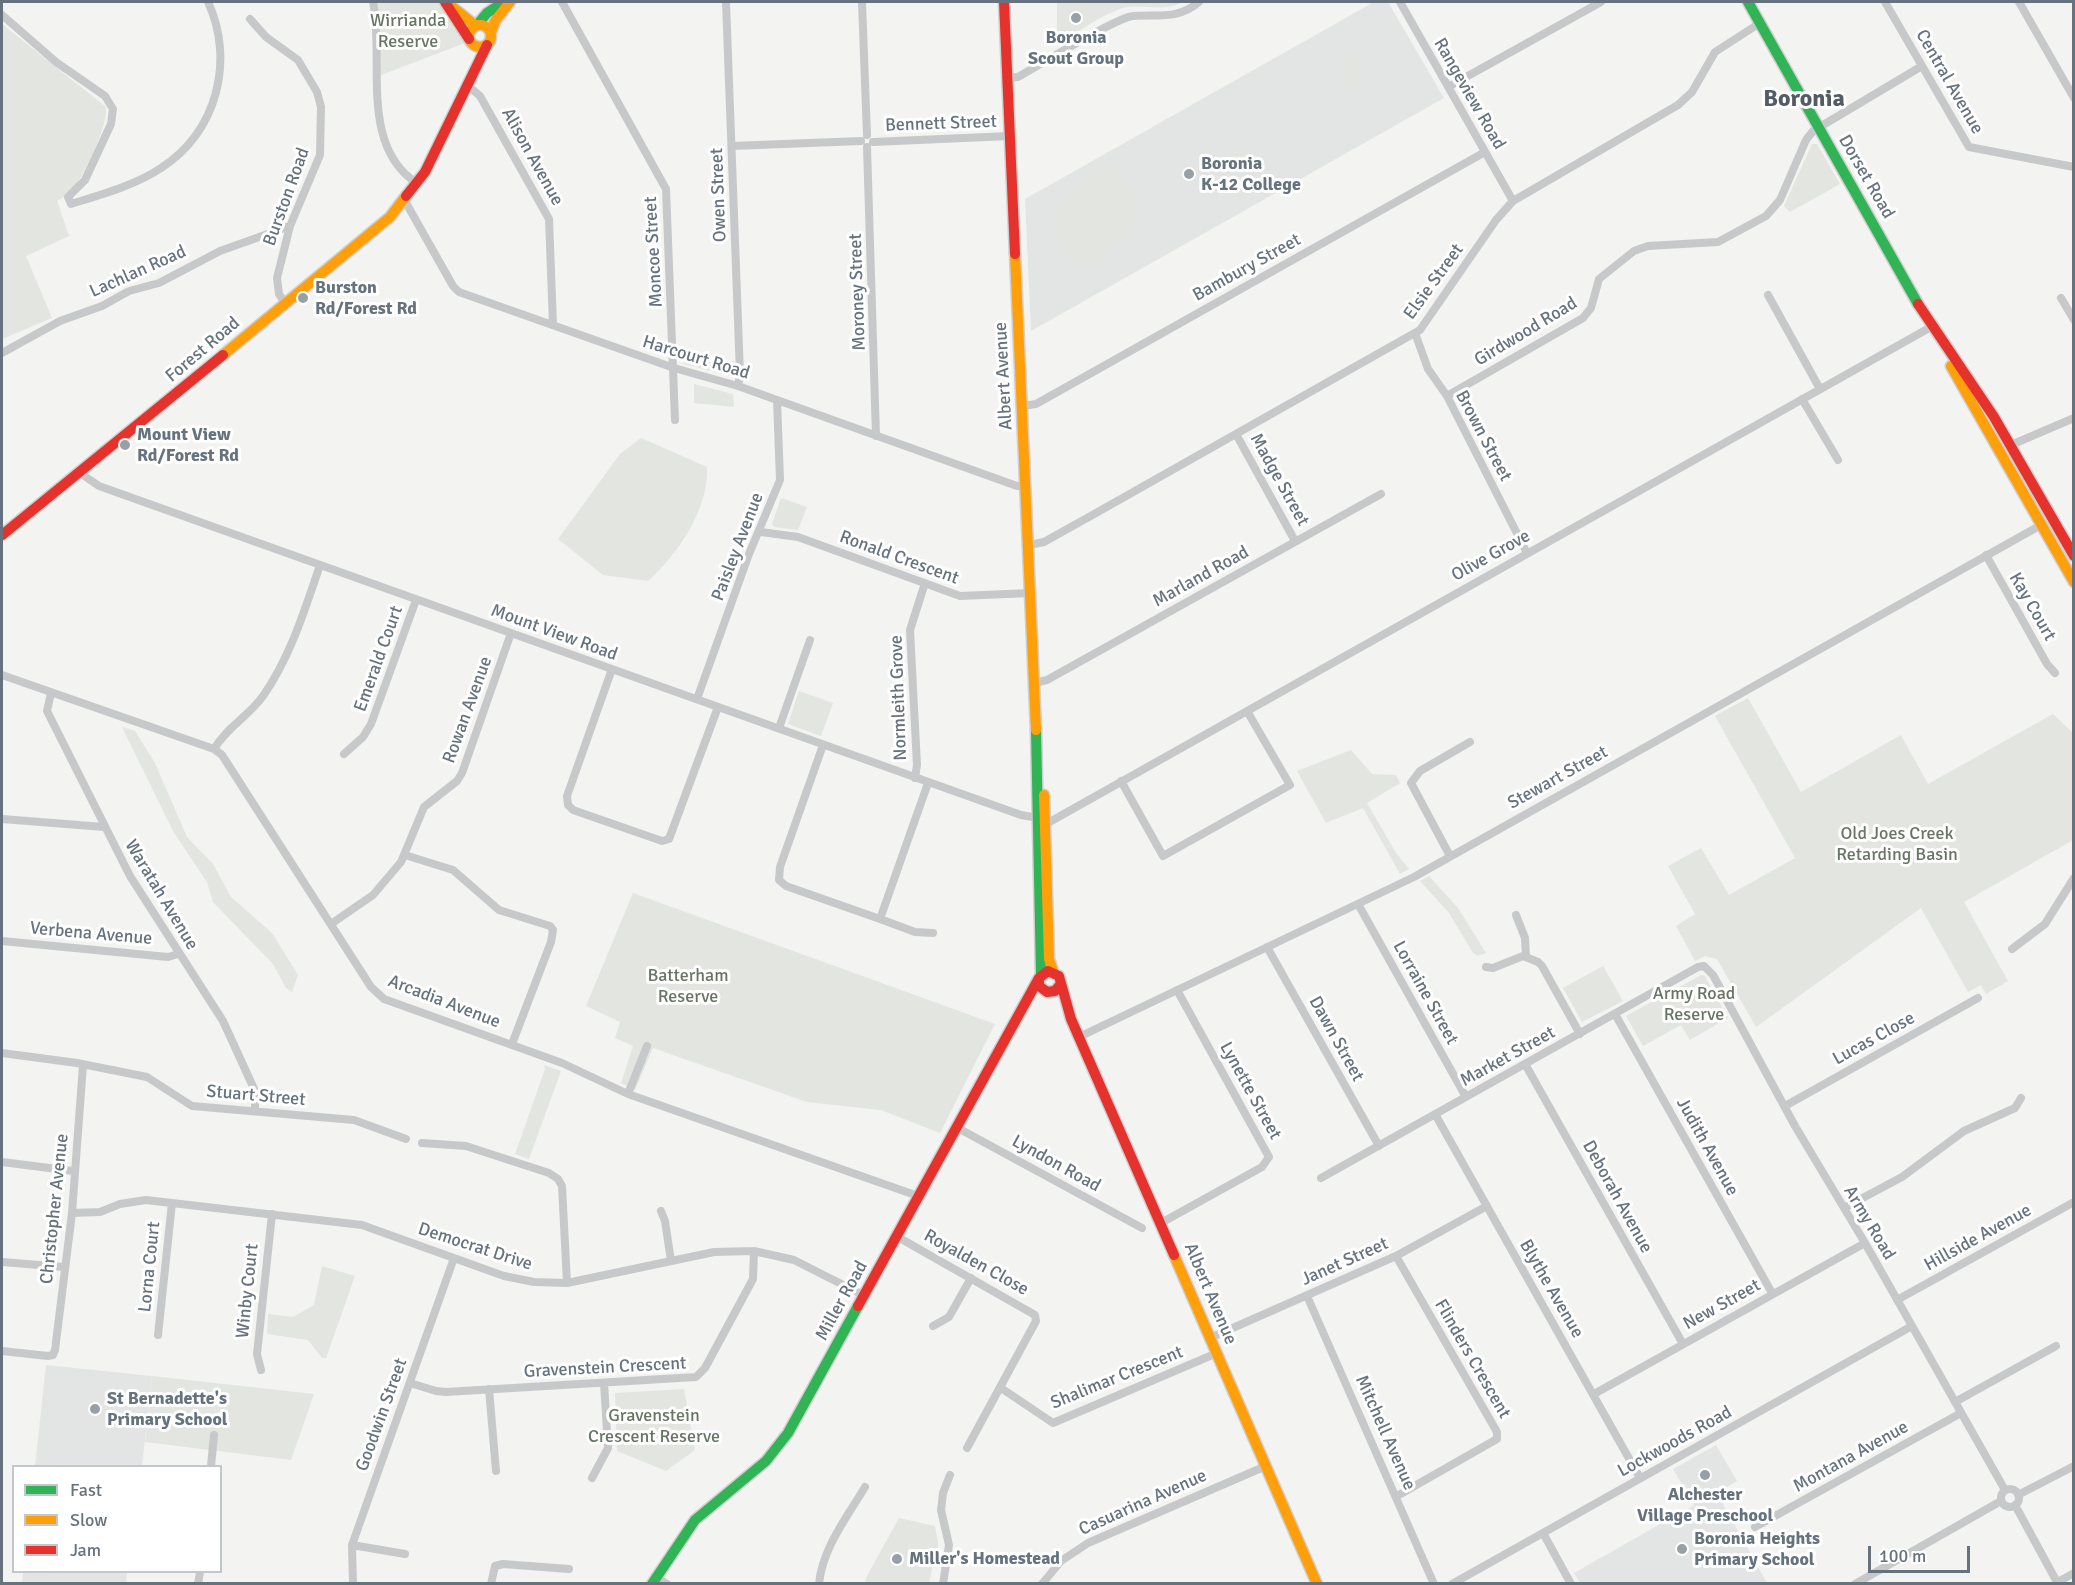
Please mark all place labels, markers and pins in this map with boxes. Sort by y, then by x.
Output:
marker: Boronia Scout Group [1069,11,1083,25]
place label: Boronia Scout Group [1028,27,1124,70]
place label: Boronia K-12 College [1201,153,1301,195]
marker: Boronia K-12 College [1182,167,1196,181]
place label: Burston Rd/Forest Rd [315,277,417,320]
marker: Burston Rd/Forest Rd [296,291,310,305]
place label: Mount View Rd/Forest Rd [137,424,239,466]
marker: Mount View Rd/Forest Rd [118,438,132,452]
place label: St Bernadette's Primary School [107,1388,227,1430]
marker: St Bernadette's Primary School [88,1402,102,1416]
marker: Alchester Village Preschool [1698,1468,1712,1482]
place label: Alchester Village Preschool [1637,1484,1773,1526]
place label: Boronia Heights Primary School [1694,1528,1820,1570]
marker: Boronia Heights Primary School [1675,1542,1689,1556]
place label: Miller's Homestead [909,1548,1060,1570]
marker: Miller's Homestead [890,1552,904,1566]

